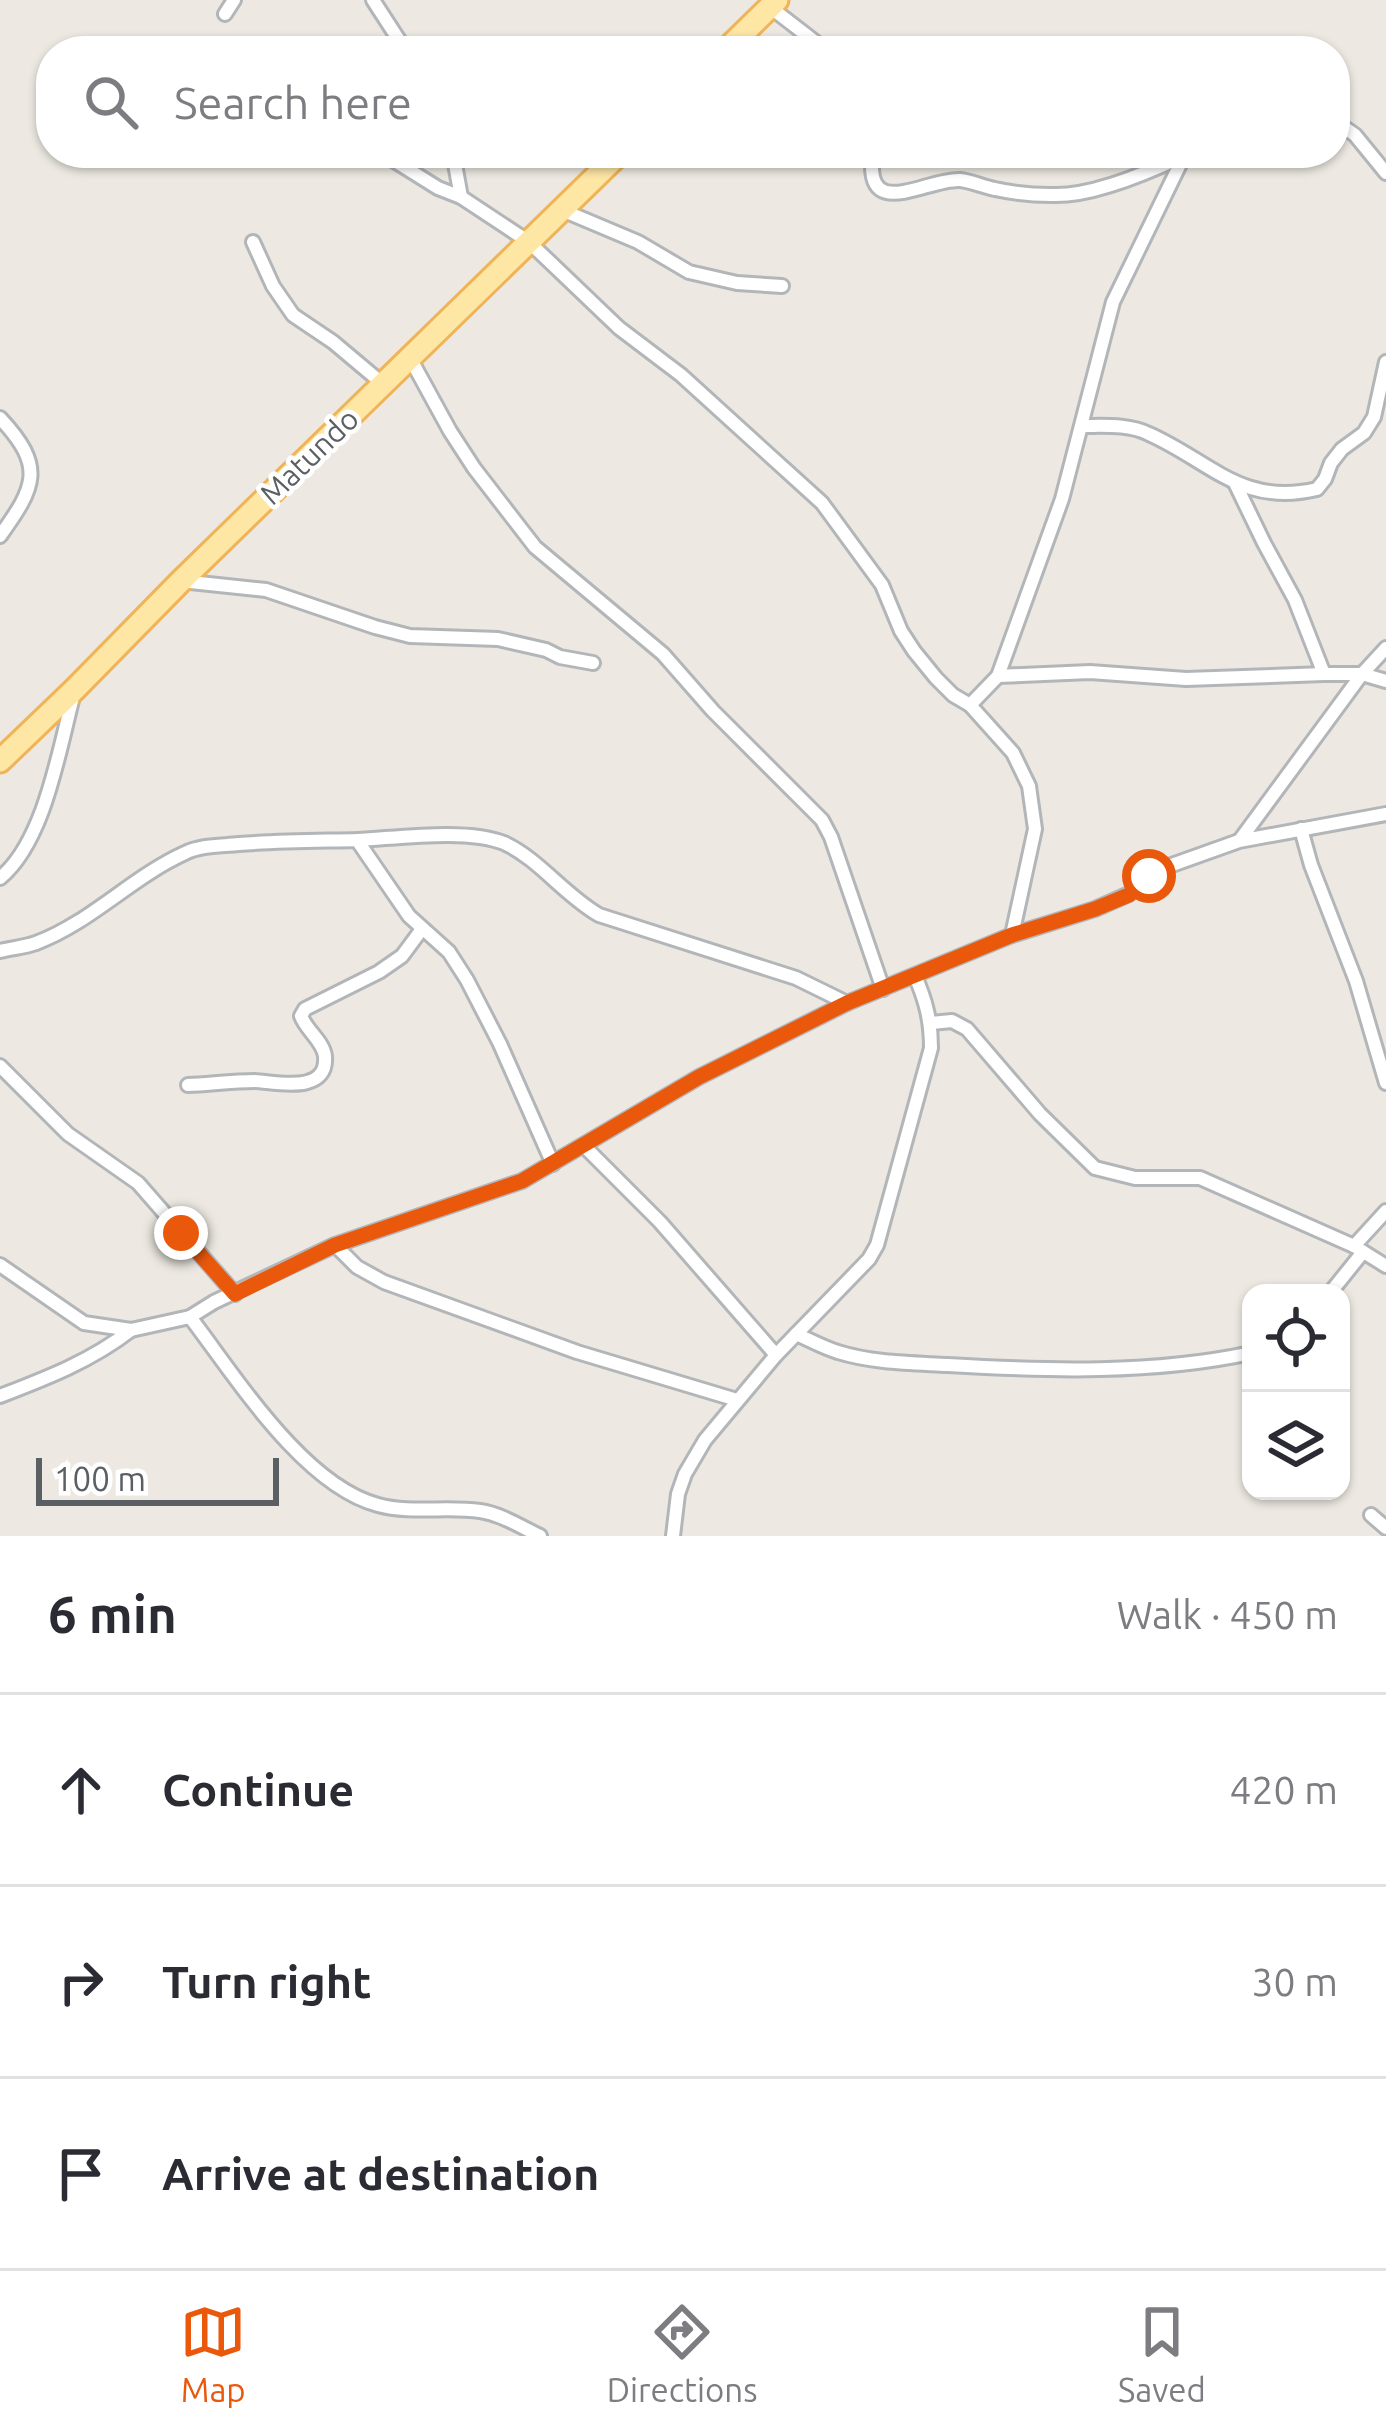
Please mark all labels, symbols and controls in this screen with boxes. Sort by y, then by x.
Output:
search box [36,36,1350,168]
icon: search [78,69,144,135]
text: Search here [174,77,412,128]
street label: Matundo [253,401,365,511]
route start [1122,849,1176,903]
route end [154,1206,208,1260]
map controls [1242,1284,1350,1500]
button: locate [1242,1284,1350,1392]
button: layers [1242,1392,1350,1500]
scale bar [36,1452,279,1505]
text: 100 m [54,1460,146,1497]
text: 6 min [48,1585,177,1643]
text: Walk · 450 m [1117,1593,1338,1636]
icon: ahead [48,1757,114,1823]
text: Continue [162,1764,354,1815]
text: 420 m [1229,1768,1338,1811]
icon: right [48,1949,114,2015]
text: Turn right [162,1956,371,2007]
text: 30 m [1251,1960,1338,2003]
icon: arrive [48,2141,114,2207]
text: Arrive at destination [162,2148,599,2199]
tab: Map [180,2299,246,2408]
tab: Directions [607,2299,757,2408]
tab: Saved [1118,2299,1206,2408]

